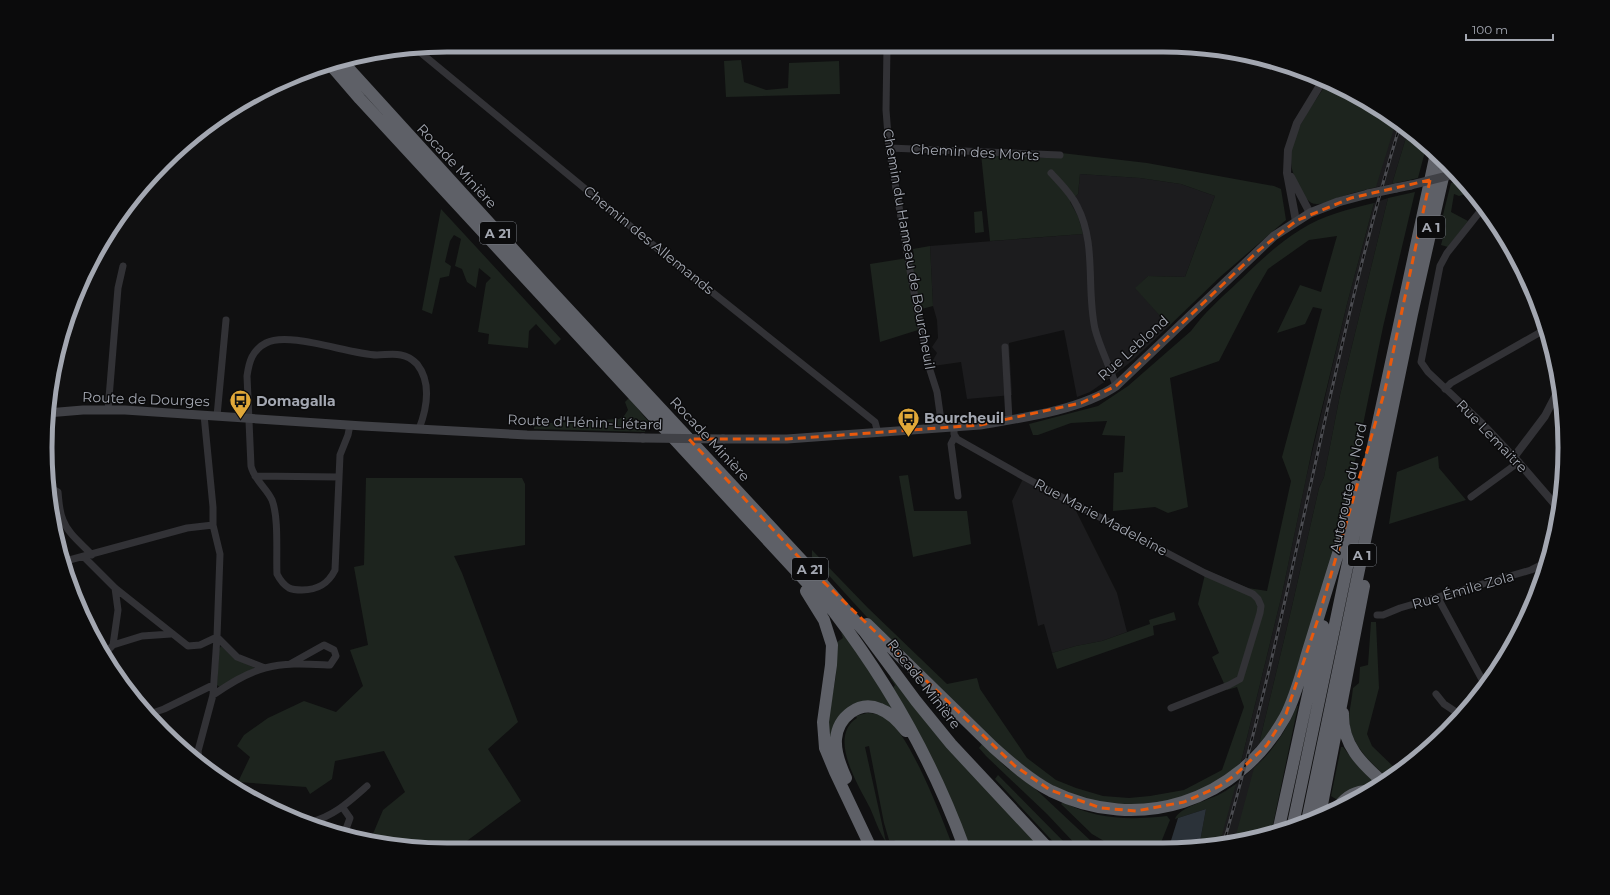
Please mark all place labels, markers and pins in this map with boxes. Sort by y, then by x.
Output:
bus stop icon: Domagalla [228,388,254,421]
place label: Domagalla [256,392,336,410]
bus stop icon: Bourcheuil [895,405,921,438]
place label: Bourcheuil [924,409,1004,427]

